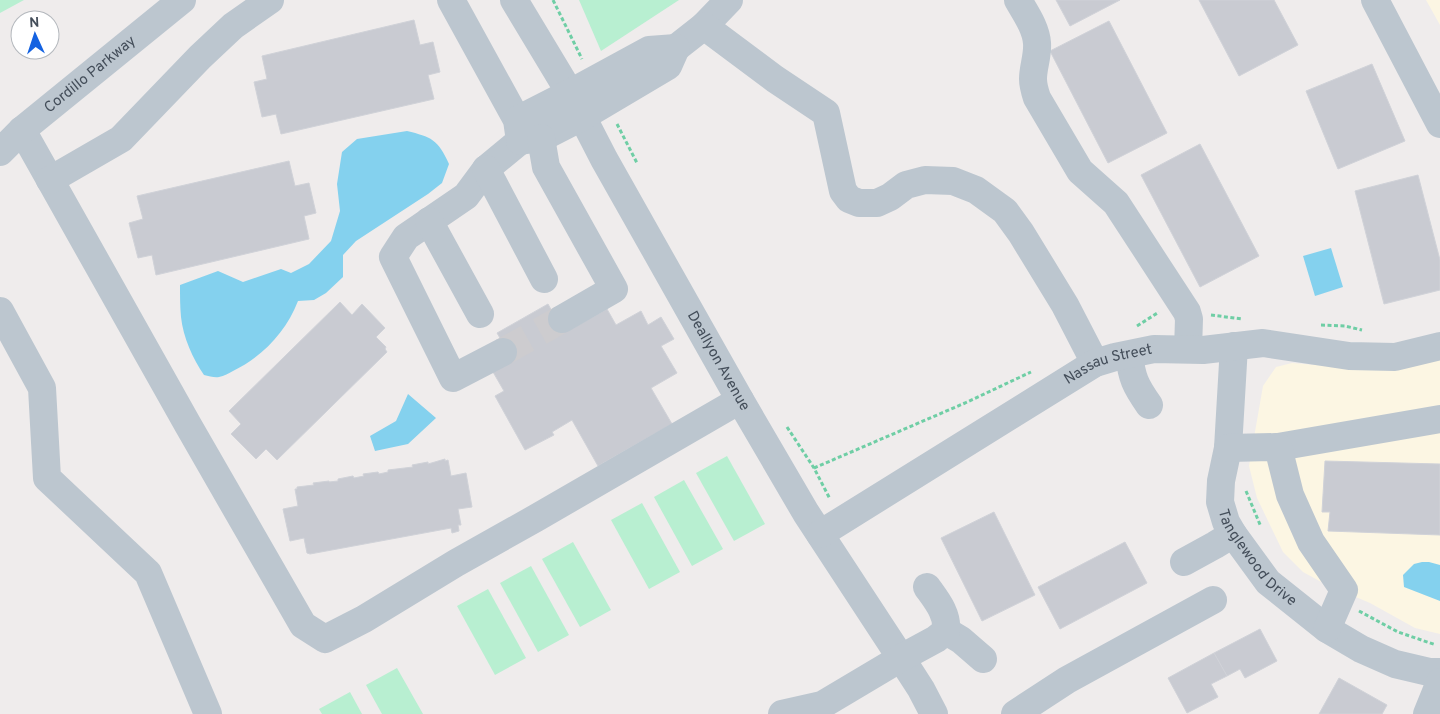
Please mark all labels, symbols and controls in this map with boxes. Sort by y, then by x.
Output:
north arrow [10,10,60,60]
text: N [29,15,40,32]
street label: Cordillo Parkway [40,32,140,117]
street label: Deallyon Avenue [682,308,754,415]
street label: Nassau Street [1061,340,1154,389]
street label: Tanglewood Drive [1213,507,1301,611]

